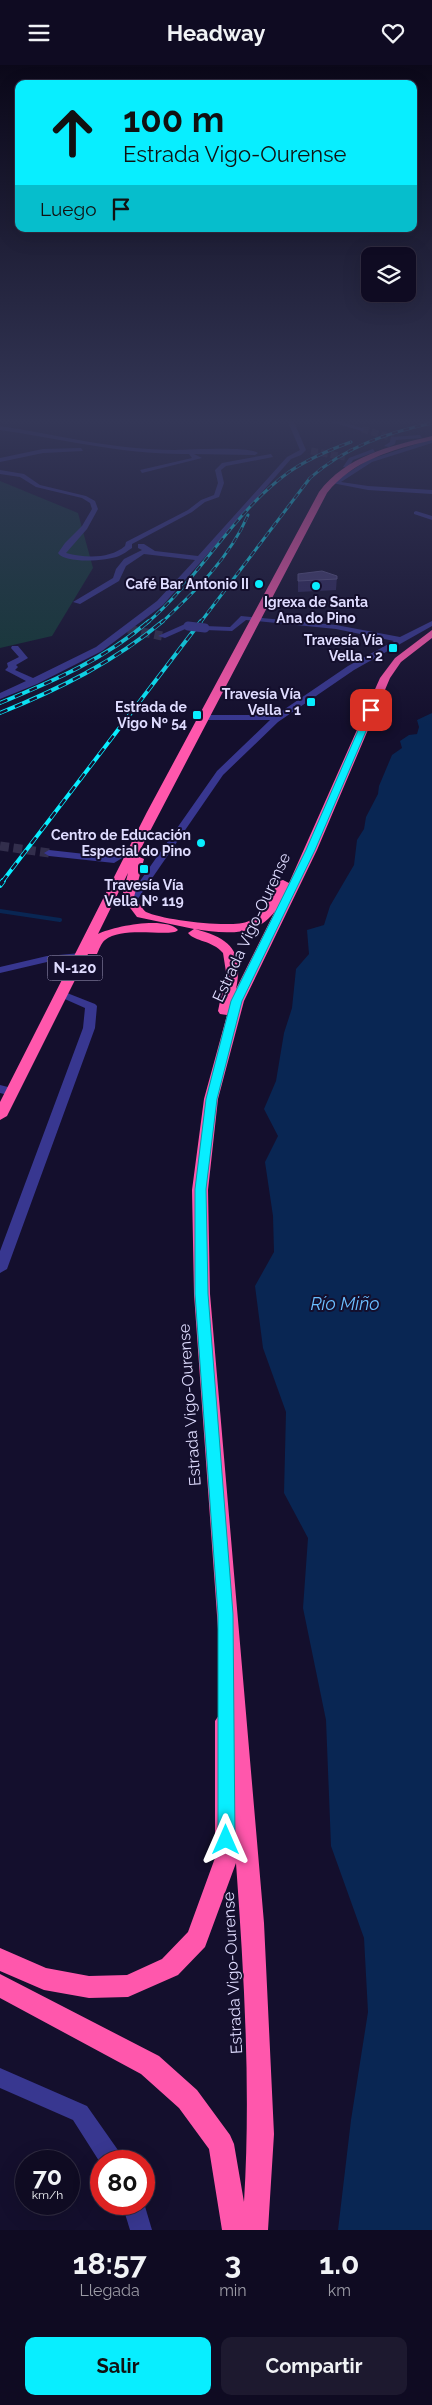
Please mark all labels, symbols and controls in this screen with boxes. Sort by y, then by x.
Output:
icon: menu [25,19,53,47]
icon: heart [379,19,407,47]
text: Headway [167,20,265,46]
text: 100 m [123,99,224,140]
icon: ahead [40,100,105,165]
text: Estrada Vigo-Ourense [123,141,347,167]
icon: arrive [107,195,135,223]
text: Luego [40,198,97,220]
map controls [361,247,416,302]
button: layers [361,247,416,302]
place label: Café Bar Antonio II [125,576,249,592]
marker: Café Bar Antonio II [253,578,265,590]
marker: Igrexa de Santa Ana do Pino [310,580,322,592]
place label: Igrexa de Santa Ana do Pino [264,594,368,626]
place label: Travesía Vía Vella - 2 [304,632,383,664]
marker: Travesía Vía Vella - 2 [387,642,399,654]
place label: Travesía Vía Vella - 1 [222,686,301,718]
pin [350,689,392,731]
marker: Travesía Vía Vella - 1 [305,696,317,708]
icon: arrive [357,696,385,724]
place label: Estrada de Vigo Nº 54 [115,699,188,731]
marker: Estrada de Vigo Nº 54 [191,709,203,721]
place label: Centro de Educación Especial do Pino [51,827,192,859]
marker: Centro de Educación Especial do Pino [195,837,207,849]
street label: Estrada Vigo-Ourense [208,850,294,1005]
marker: Travesía Vía Vella Nº 119 [138,863,150,875]
place label: Travesía Vía Vella Nº 119 [104,877,184,909]
road number: N-120 [48,955,102,981]
water label: Río Miño [310,1293,380,1314]
street label: Estrada Vigo-Ourense [174,1323,205,1487]
position arrow [199,1813,251,1865]
street label: Estrada Vigo-Ourense [219,1891,246,2055]
speed limit sign: 80 [90,2150,155,2215]
text: 70 [33,2161,62,2191]
text: km/h [32,2188,63,2202]
text: 18:57 [73,2246,146,2281]
text: 3 [225,2246,241,2281]
text: 1.0 [319,2246,359,2281]
text: Llegada [79,2281,140,2300]
text: min [219,2281,247,2300]
text: km [328,2281,351,2300]
button: Salir [25,2337,211,2395]
button: Compartir [221,2337,407,2395]

